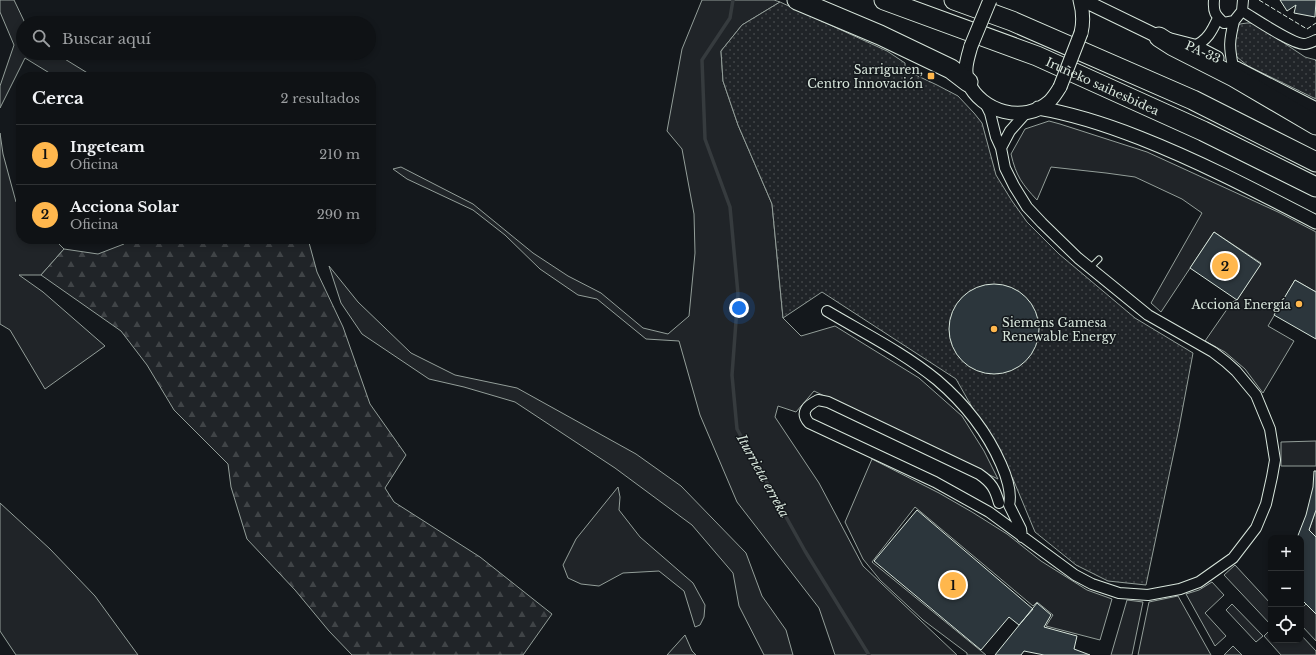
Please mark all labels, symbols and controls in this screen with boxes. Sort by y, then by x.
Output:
search box [16,16,376,60]
icon: search [30,27,52,49]
text: Buscar aquí [62,29,151,48]
street label: PA-33 [1183,38,1223,66]
street label: Iruñeko saihesbidea [1044,54,1162,118]
place label: Sarriguren, Centro Innovación [807,62,923,91]
marker: Sarriguren, Centro Innovación [926,71,936,81]
text: Cerca [32,88,84,109]
text: 2 resultados [281,90,360,107]
text: Ingeteam [70,137,145,156]
text: 1 [42,146,48,163]
text: 210 m [319,146,360,163]
text: Oficina [70,156,118,173]
text: Acciona Solar [70,197,179,216]
text: 2 [41,206,49,223]
text: 290 m [317,206,360,223]
text: Oficina [70,216,118,233]
pin: 2 [1212,251,1238,281]
place label: Acciona Energía [1190,297,1291,312]
your location [729,298,749,318]
marker: Acciona Energía [1294,299,1304,309]
place label: Siemens Gamesa Renewable Energy [1002,315,1117,344]
marker: Siemens Gamesa Renewable Energy [989,324,999,334]
water label: Iturrieta erreka [733,430,793,521]
map controls [1268,535,1304,643]
button: + [1268,535,1304,571]
pin: 1 [940,570,966,600]
button: − [1268,571,1304,607]
button: locate [1268,607,1304,643]

